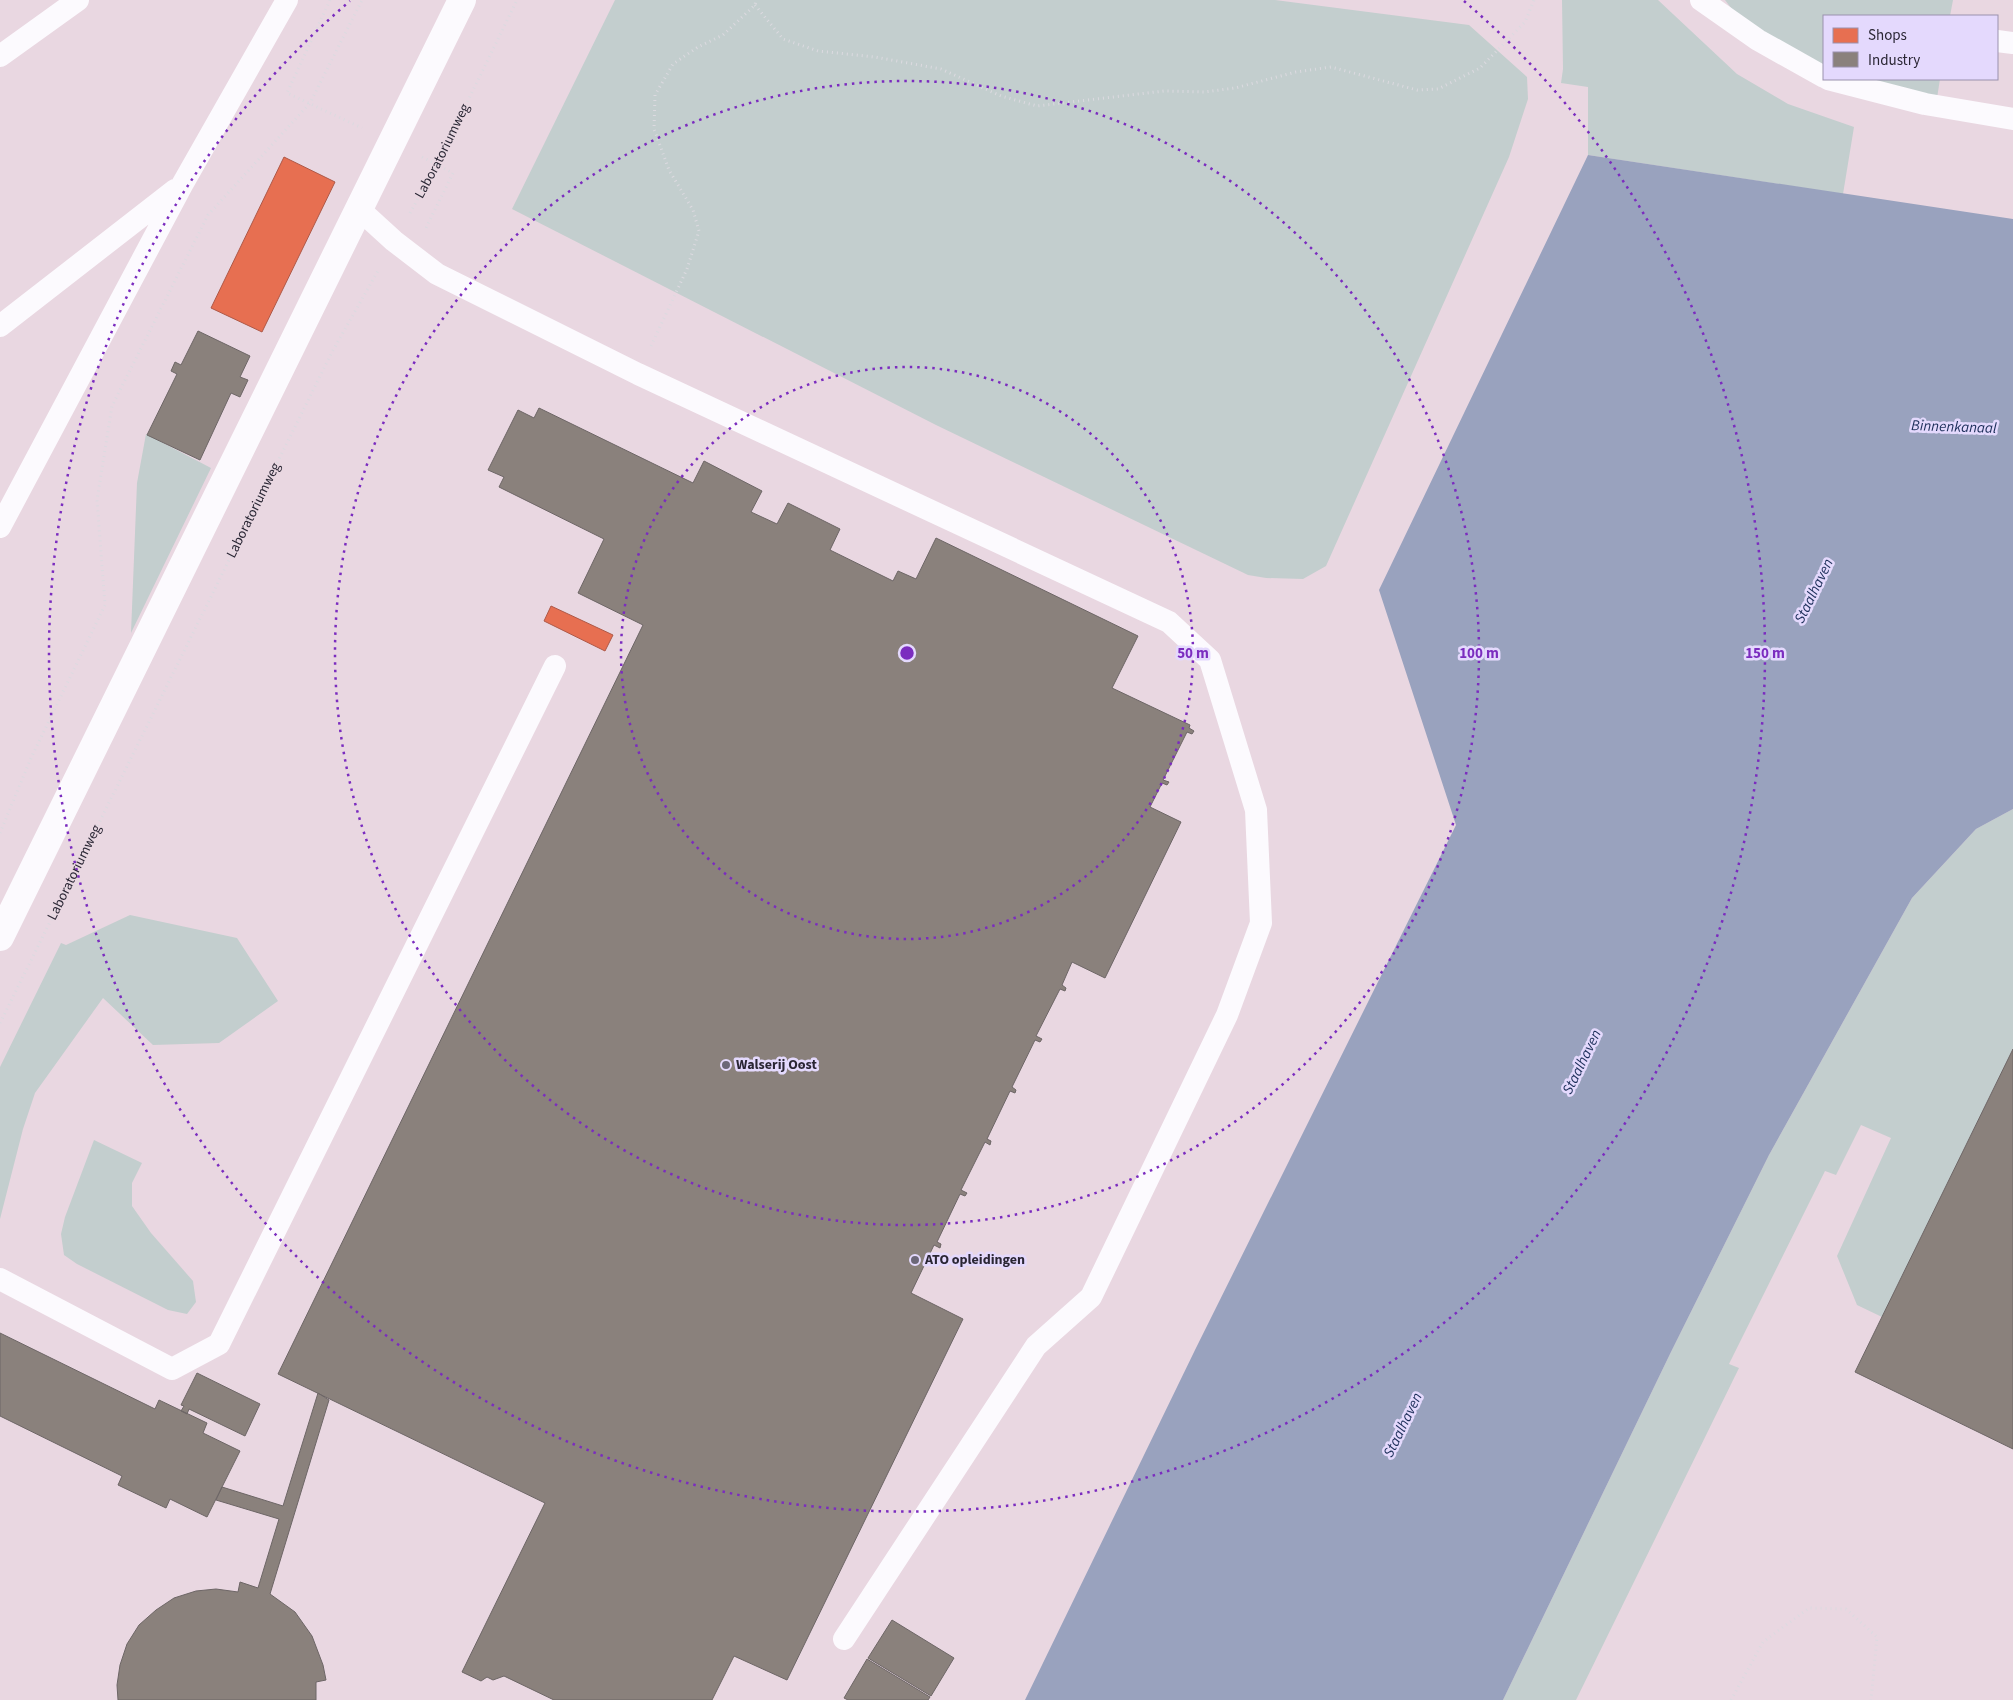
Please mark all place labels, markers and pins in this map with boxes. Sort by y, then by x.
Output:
centre of rings [898,644,916,662]
place label: Walserij Oost [736,1055,817,1075]
marker: Walserij Oost [720,1059,732,1071]
place label: ATO opleidingen [924,1250,1025,1270]
marker: ATO opleidingen [909,1254,921,1266]

